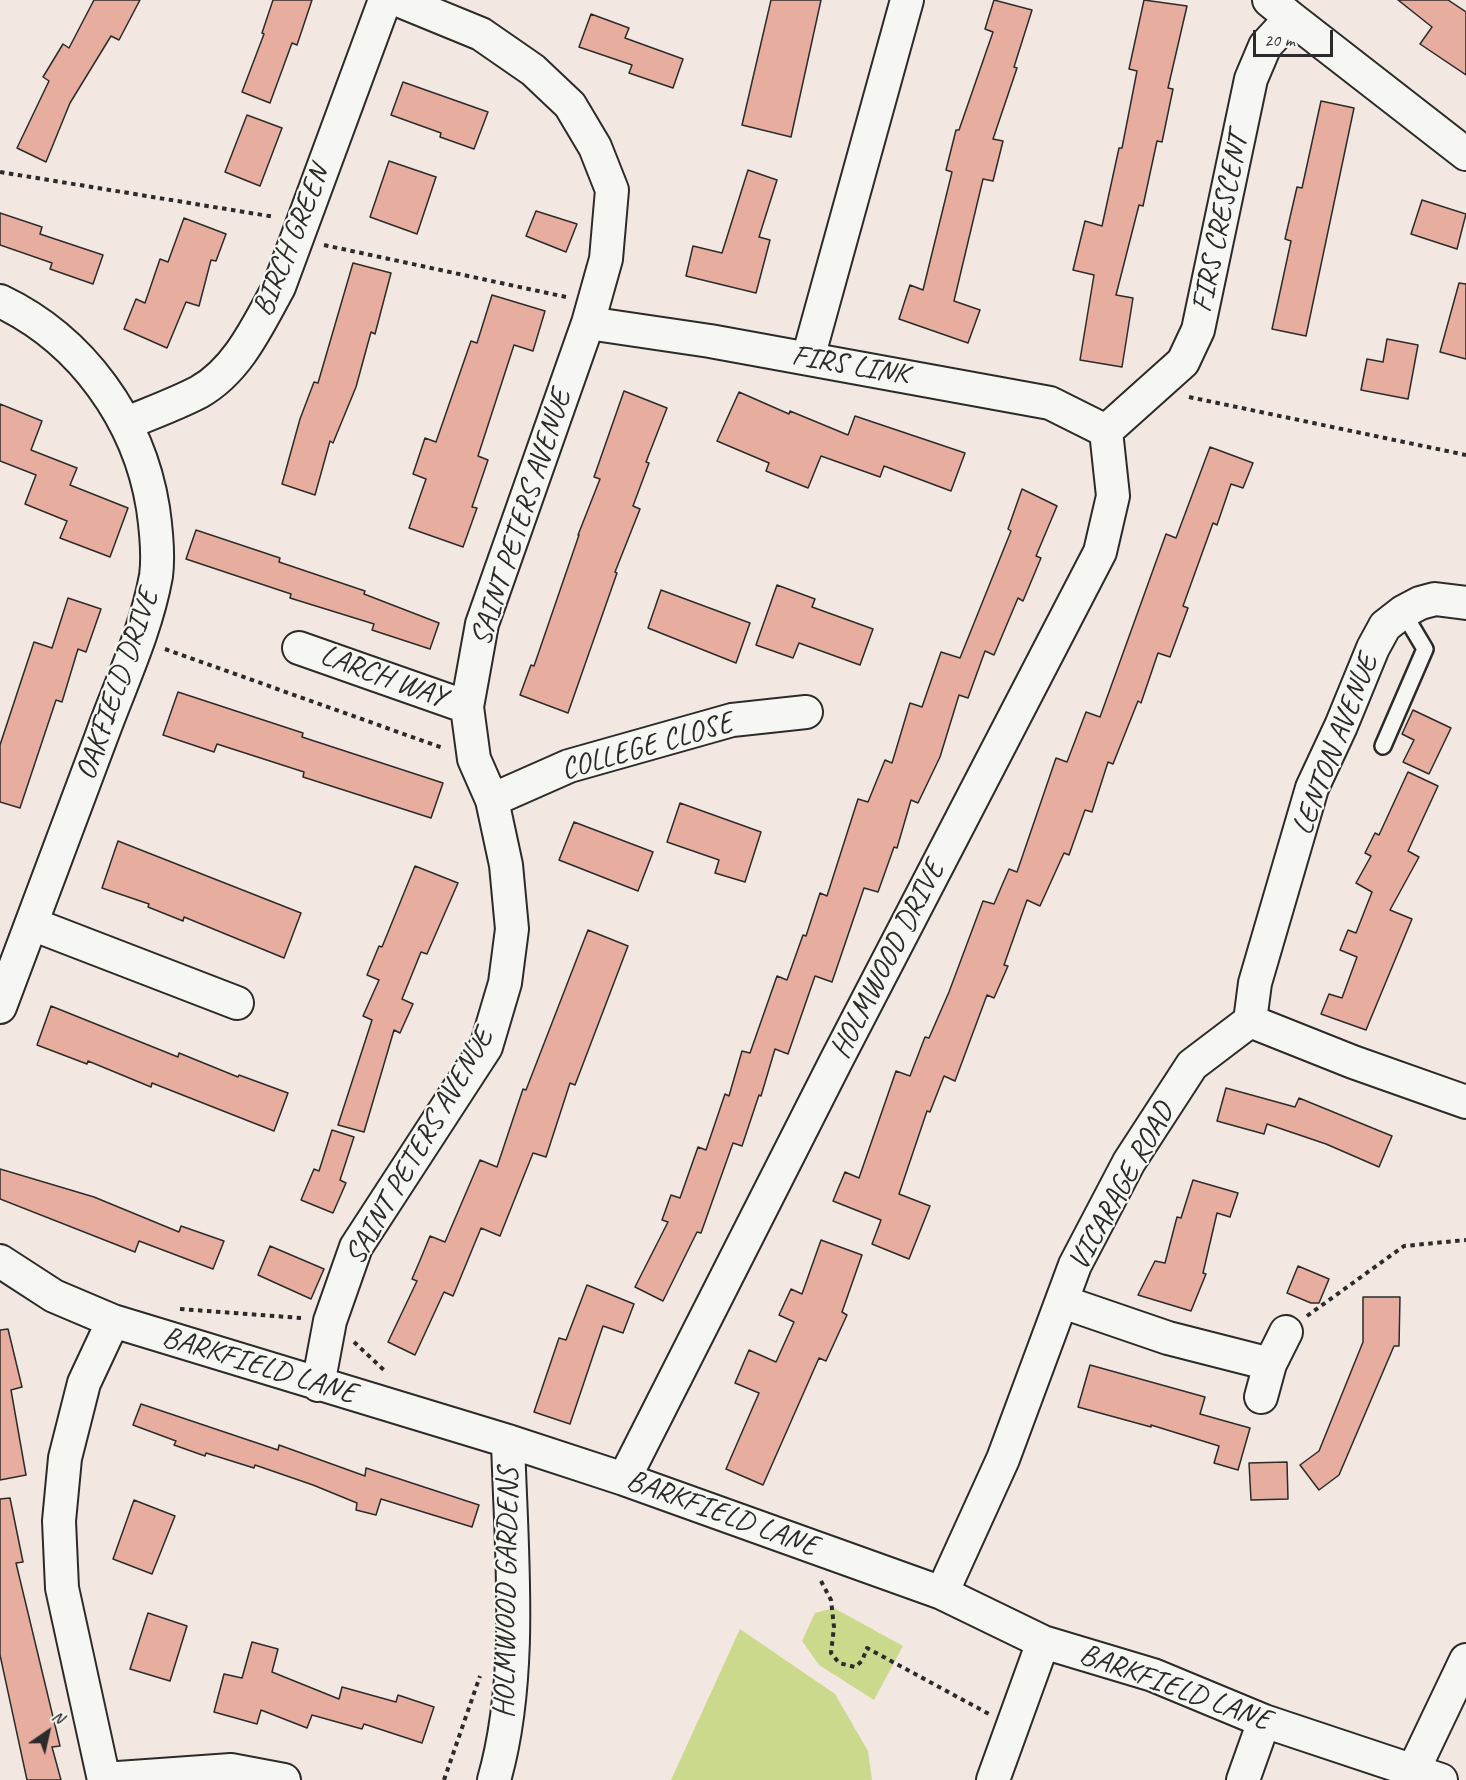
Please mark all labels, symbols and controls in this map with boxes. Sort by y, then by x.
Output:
scale bar [1256,18,1336,56]
text: 20 m [1264,29,1295,51]
street label: FIRS CRESCENT [1184,130,1258,316]
street label: BIRCH GREEN [246,161,338,321]
street label: FIRS LINK [789,338,911,394]
street label: SAINT PETERS AVENUE [464,386,580,650]
street label: OAKFIELD DRIVE [69,585,167,785]
street label: LARCH WAY [315,638,451,716]
street label: LENTON AVENUE [1285,650,1387,840]
street label: COLLEGE CLOSE [557,705,737,789]
street label: HOLMWOOD DRIVE [823,855,953,1065]
street label: SAINT PETERS AVENUE [338,1023,502,1271]
street label: VICARAGE ROAD [1061,1097,1183,1277]
street label: BARKFIELD LANE [158,1319,360,1413]
street label: BARKFIELD LANE [622,1463,822,1565]
street label: HOLMWOOD GARDENS [487,1467,527,1719]
street label: BARKFIELD LANE [1075,1637,1275,1739]
north arrow [18,1702,78,1762]
text: N [48,1706,68,1728]

